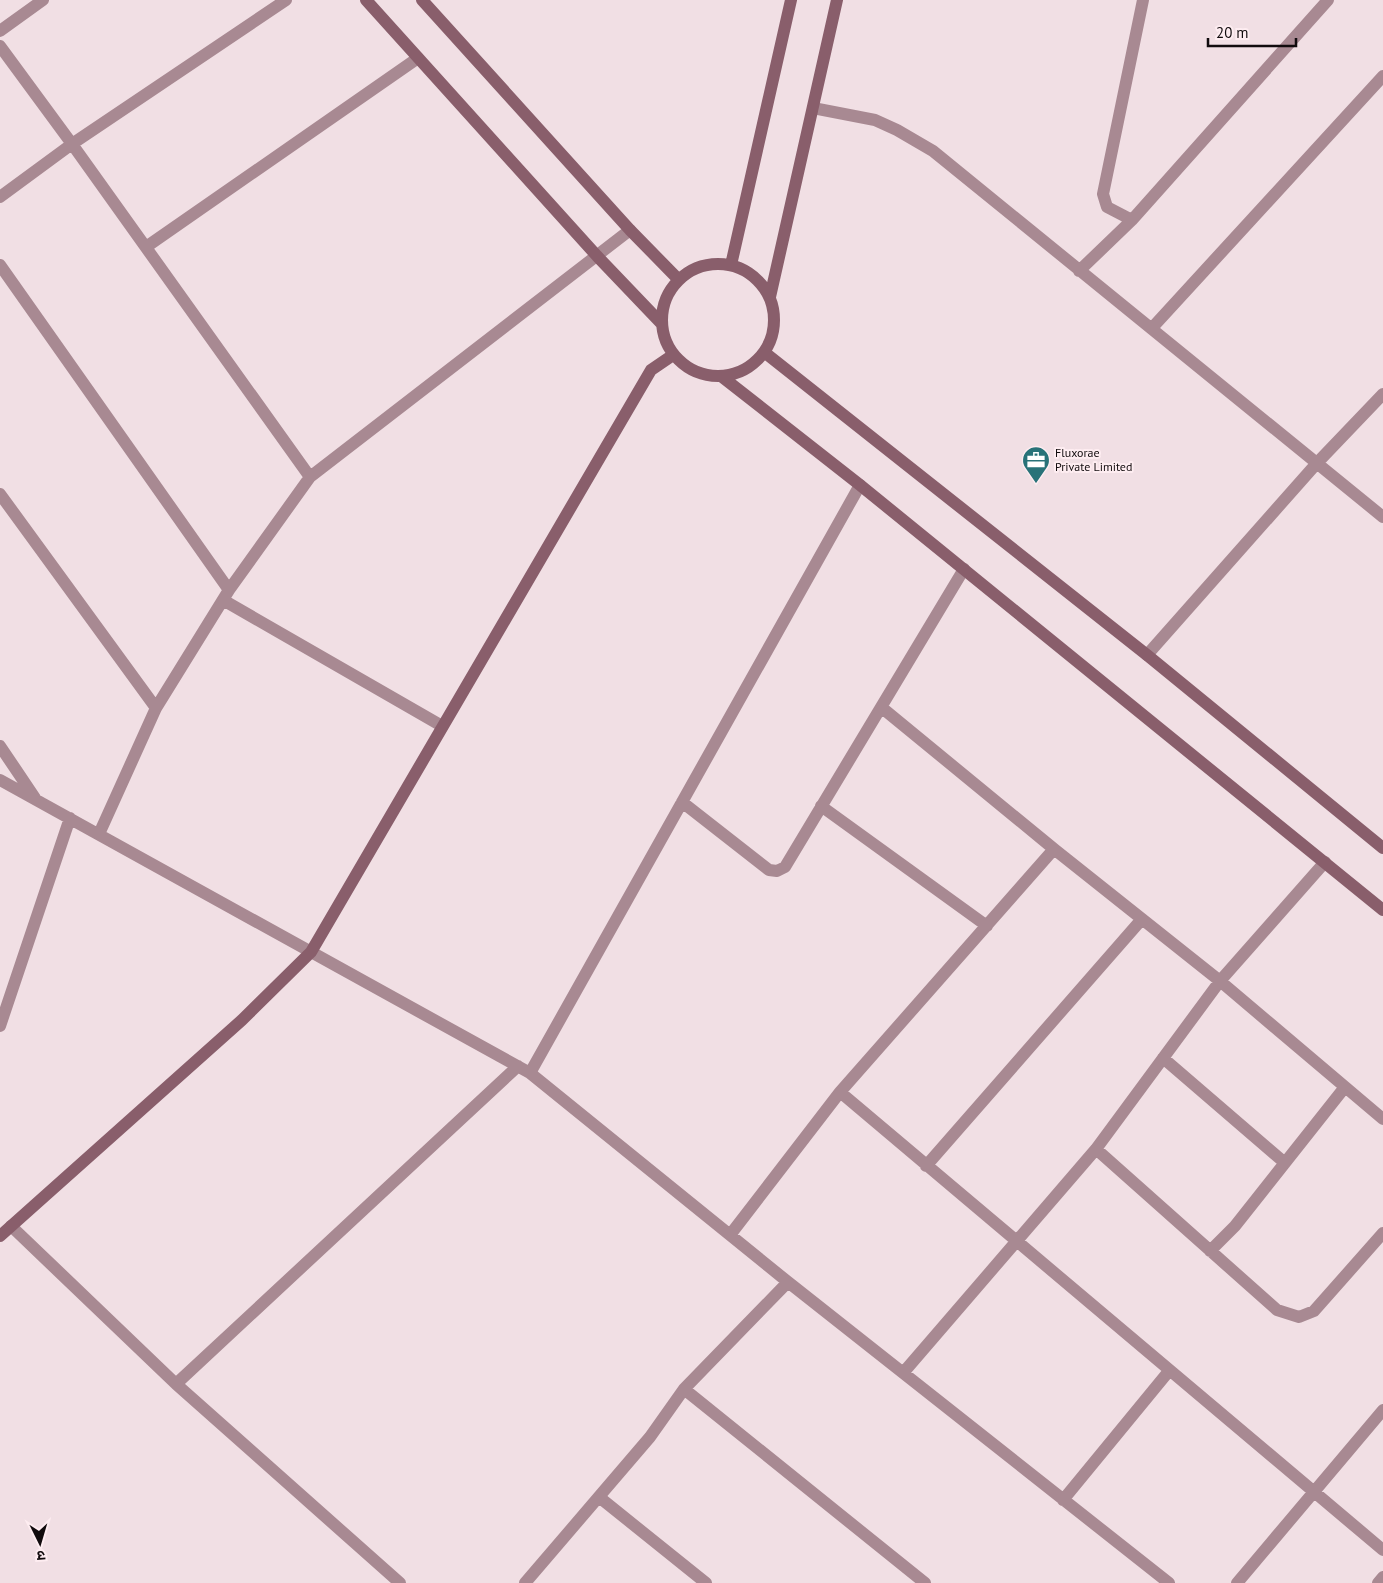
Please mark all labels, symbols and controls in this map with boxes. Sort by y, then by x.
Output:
scale bar [1208,15,1296,47]
text: 20 m [1216,23,1249,42]
office icon: Fluxorae Private Limited [1021,445,1051,484]
place label: Fluxorae Private Limited [1055,445,1132,474]
north arrow [15,1518,65,1568]
text: उ [35,1547,46,1565]

